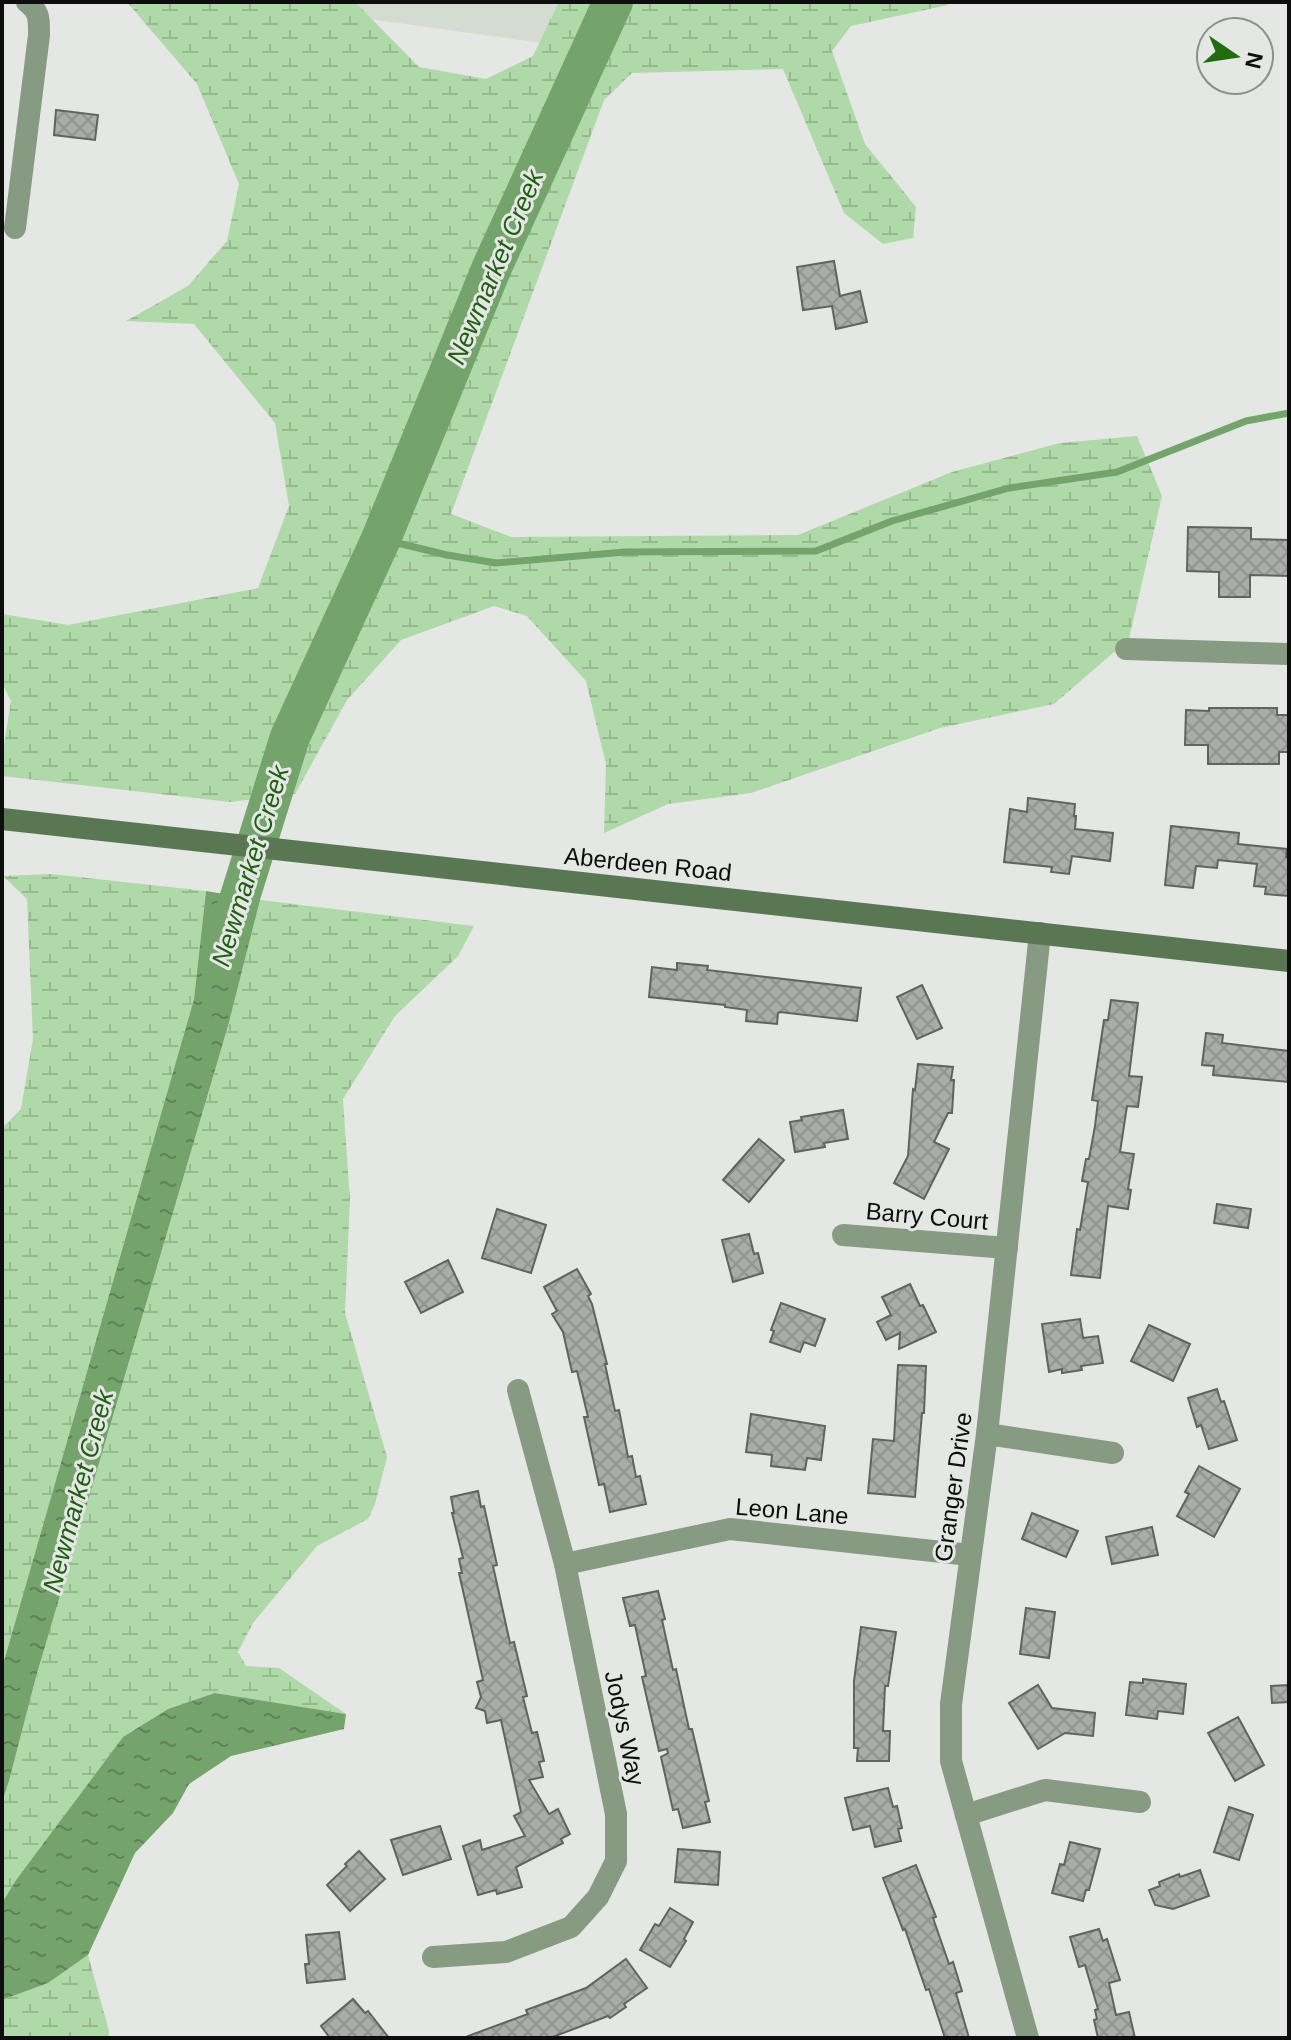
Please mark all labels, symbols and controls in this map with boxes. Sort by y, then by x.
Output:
north arrow [1195,16,1275,96]
text: N [1240,50,1268,71]
water label: Newmarket Creek [441,164,550,369]
water label: Newmarket Creek [205,760,295,970]
street label: Aberdeen Road [563,842,733,886]
street label: Barry Court [865,1197,990,1235]
water label: Newmarket Creek [37,1385,120,1595]
street label: Granger Drive [929,1410,977,1564]
street label: Leon Lane [734,1493,850,1529]
street label: Jodys Way [600,1668,650,1788]

